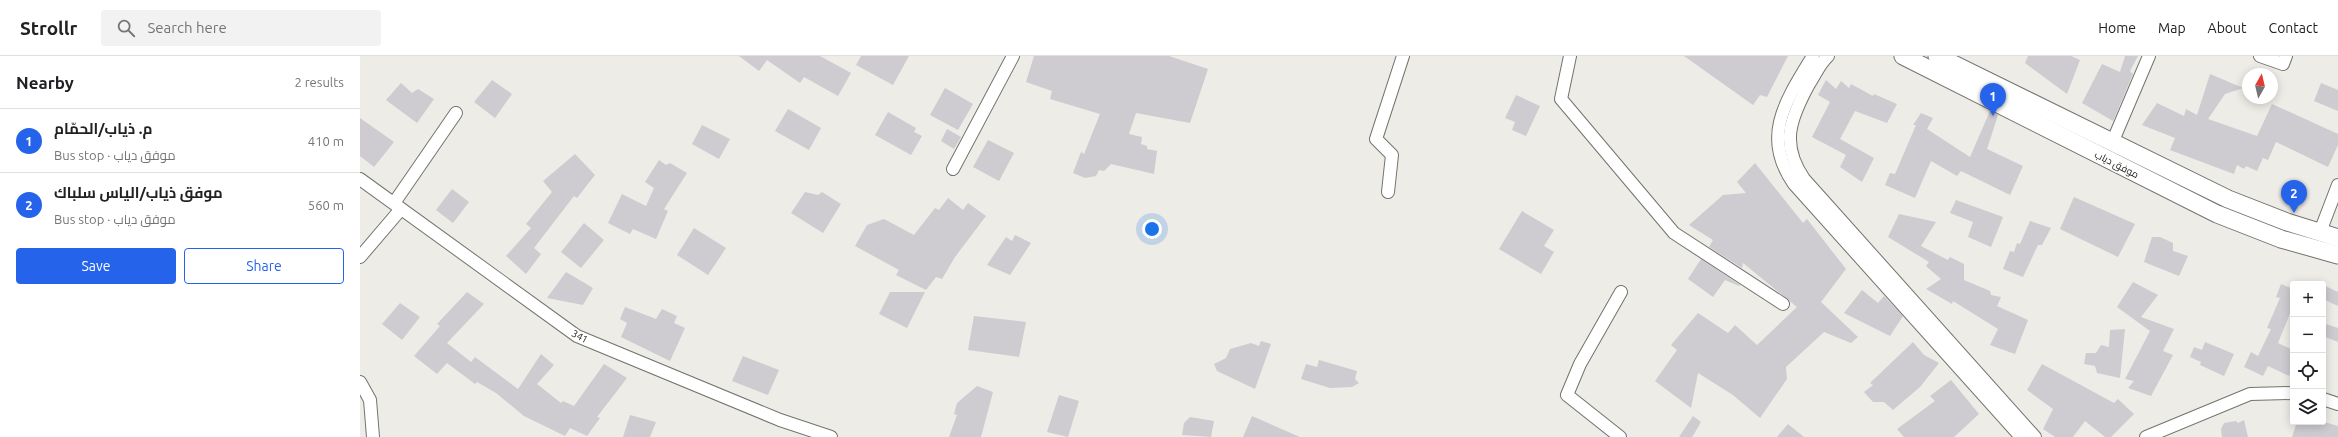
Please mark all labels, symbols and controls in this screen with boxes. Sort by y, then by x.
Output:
search box [101,10,381,46]
text: Strollr [20,17,77,39]
icon: search [115,17,137,39]
text: Search here [147,19,227,36]
text: Home [2098,20,2136,36]
text: Map [2158,20,2186,36]
text: About [2208,20,2247,36]
text: Contact [2269,20,2318,36]
north arrow [2242,68,2278,104]
text: Nearby [16,73,74,92]
text: 2 results [294,75,344,89]
pin: 1 [1980,83,2006,116]
text: م. ذياب/الحمّام [54,120,152,137]
text: 1 [25,134,33,148]
text: 410 m [308,134,344,148]
text: Bus stop · موفق دياب [54,148,176,162]
street label: موفق دياب [2092,149,2141,181]
pin: 2 [2281,180,2307,213]
text: موفق ذياب/الياس سلباك [54,184,223,201]
text: 2 [25,198,33,212]
text: 560 m [308,198,344,212]
text: Bus stop · موفق دياب [54,212,176,226]
your location [1142,219,1162,239]
button: Save [16,248,176,284]
button: Share [184,248,344,284]
map controls [2290,281,2326,425]
button: + [2290,281,2326,317]
button: − [2290,317,2326,353]
street label: 341 [570,328,590,345]
button: locate [2290,353,2326,389]
button: layers [2290,389,2326,425]

